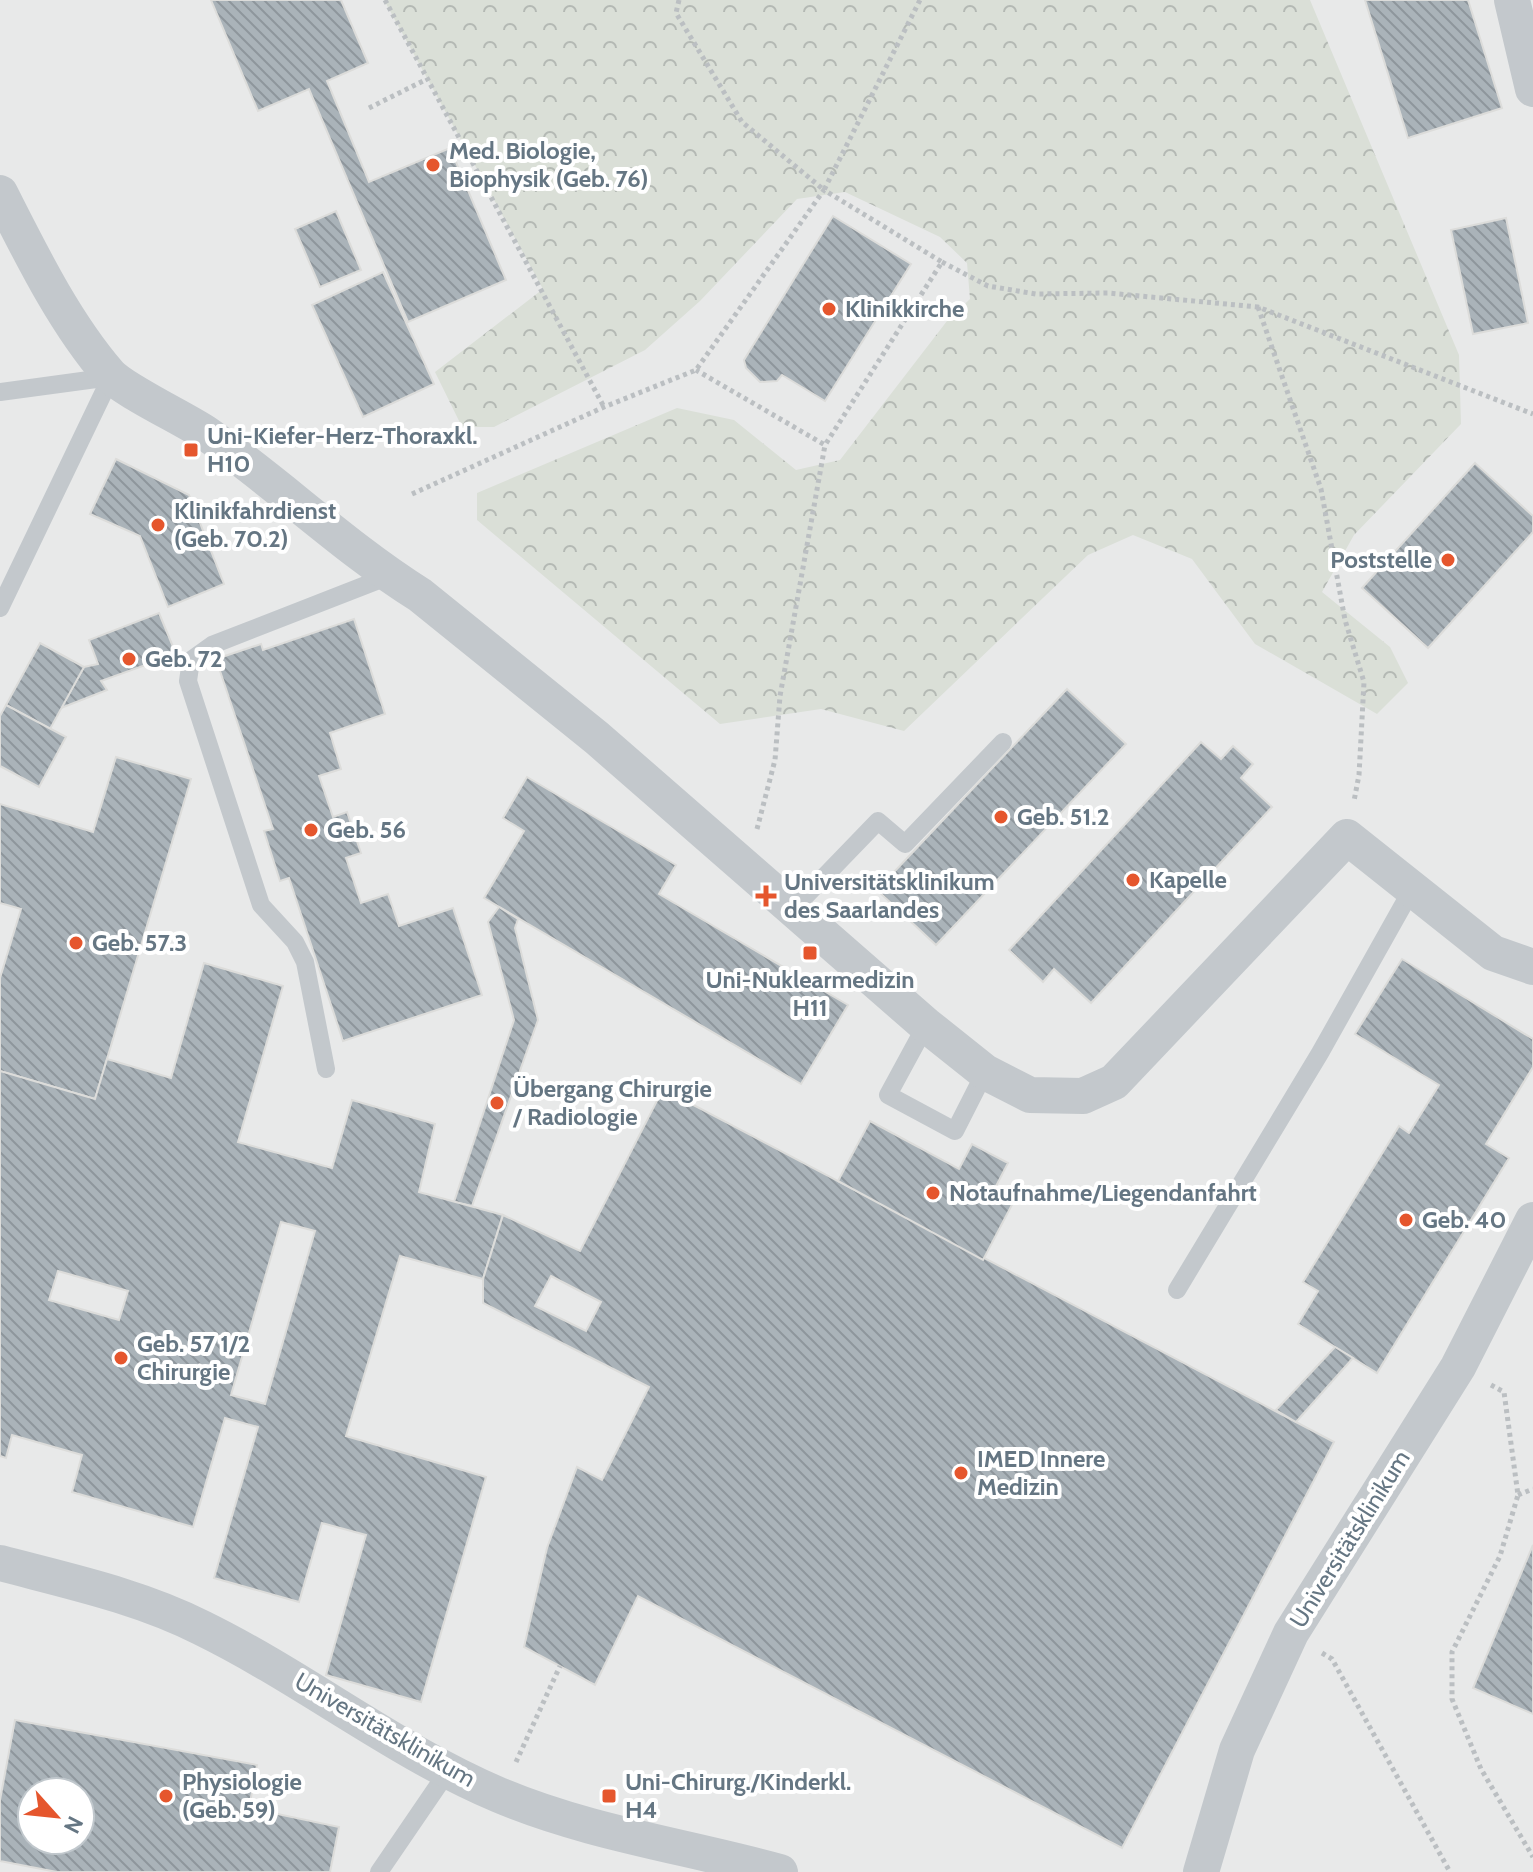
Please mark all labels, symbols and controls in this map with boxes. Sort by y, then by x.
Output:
place label: Med. Biologie, Biophysik (Geb. 76) [449,136,648,193]
marker: Med. Biologie, Biophysik (Geb. 76) [424,156,442,174]
place label: Klinikkirche [845,294,964,323]
marker: Klinikkirche [820,300,838,318]
place label: Uni-Kiefer-Herz-Thoraxkl. H10 [207,421,478,478]
marker: Uni-Kiefer-Herz-Thoraxkl. H10 [182,441,200,459]
place label: Klinikfahrdienst (Geb. 70.2) [174,496,336,553]
marker: Klinikfahrdienst (Geb. 70.2) [149,516,167,534]
place label: Poststelle [1330,545,1432,574]
marker: Poststelle [1439,551,1457,569]
place label: Geb. 72 [145,644,223,673]
marker: Geb. 72 [120,650,138,668]
place label: Geb. 51.2 [1017,802,1109,831]
marker: Geb. 51.2 [992,808,1010,826]
place label: Geb. 56 [327,815,406,844]
marker: Geb. 56 [302,821,320,839]
place label: Kapelle [1149,865,1227,894]
place label: Universitätsklinikum des Saarlandes [784,867,995,924]
marker: Kapelle [1124,871,1142,889]
marker: Universitätsklinikum des Saarlandes [755,885,777,907]
place label: Geb. 57.3 [92,928,187,957]
marker: Geb. 57.3 [67,934,85,952]
marker: Uni-Nuklearmedizin H11 [801,944,819,962]
place label: Uni-Nuklearmedizin H11 [706,965,914,1022]
place label: Übergang Chirurgie / Radiologie [512,1074,712,1131]
marker: Übergang Chirurgie / Radiologie [488,1094,506,1112]
place label: Notaufnahme/Liegendanfahrt [949,1178,1257,1207]
marker: Notaufnahme/Liegendanfahrt [924,1184,942,1202]
place label: Geb. 40 [1422,1205,1506,1234]
marker: Geb. 40 [1397,1211,1415,1229]
place label: Geb. 57 1/2 Chirurgie [137,1329,250,1386]
marker: Geb. 57 1/2 Chirurgie [112,1349,130,1367]
place label: IMED Innere Medizin [977,1444,1105,1501]
street label: Universitätsklinikum [1283,1445,1416,1633]
marker: IMED Innere Medizin [952,1464,970,1482]
street label: Universitätsklinikum [290,1666,481,1793]
place label: Physiologie (Geb. 59) [182,1767,302,1824]
place label: Uni-Chirurg./Kinderkl. H4 [625,1767,851,1824]
north arrow [16,1776,96,1856]
marker: Physiologie (Geb. 59) [157,1787,175,1805]
marker: Uni-Chirurg./Kinderkl. H4 [600,1787,618,1805]
text: N [58,1812,89,1838]

